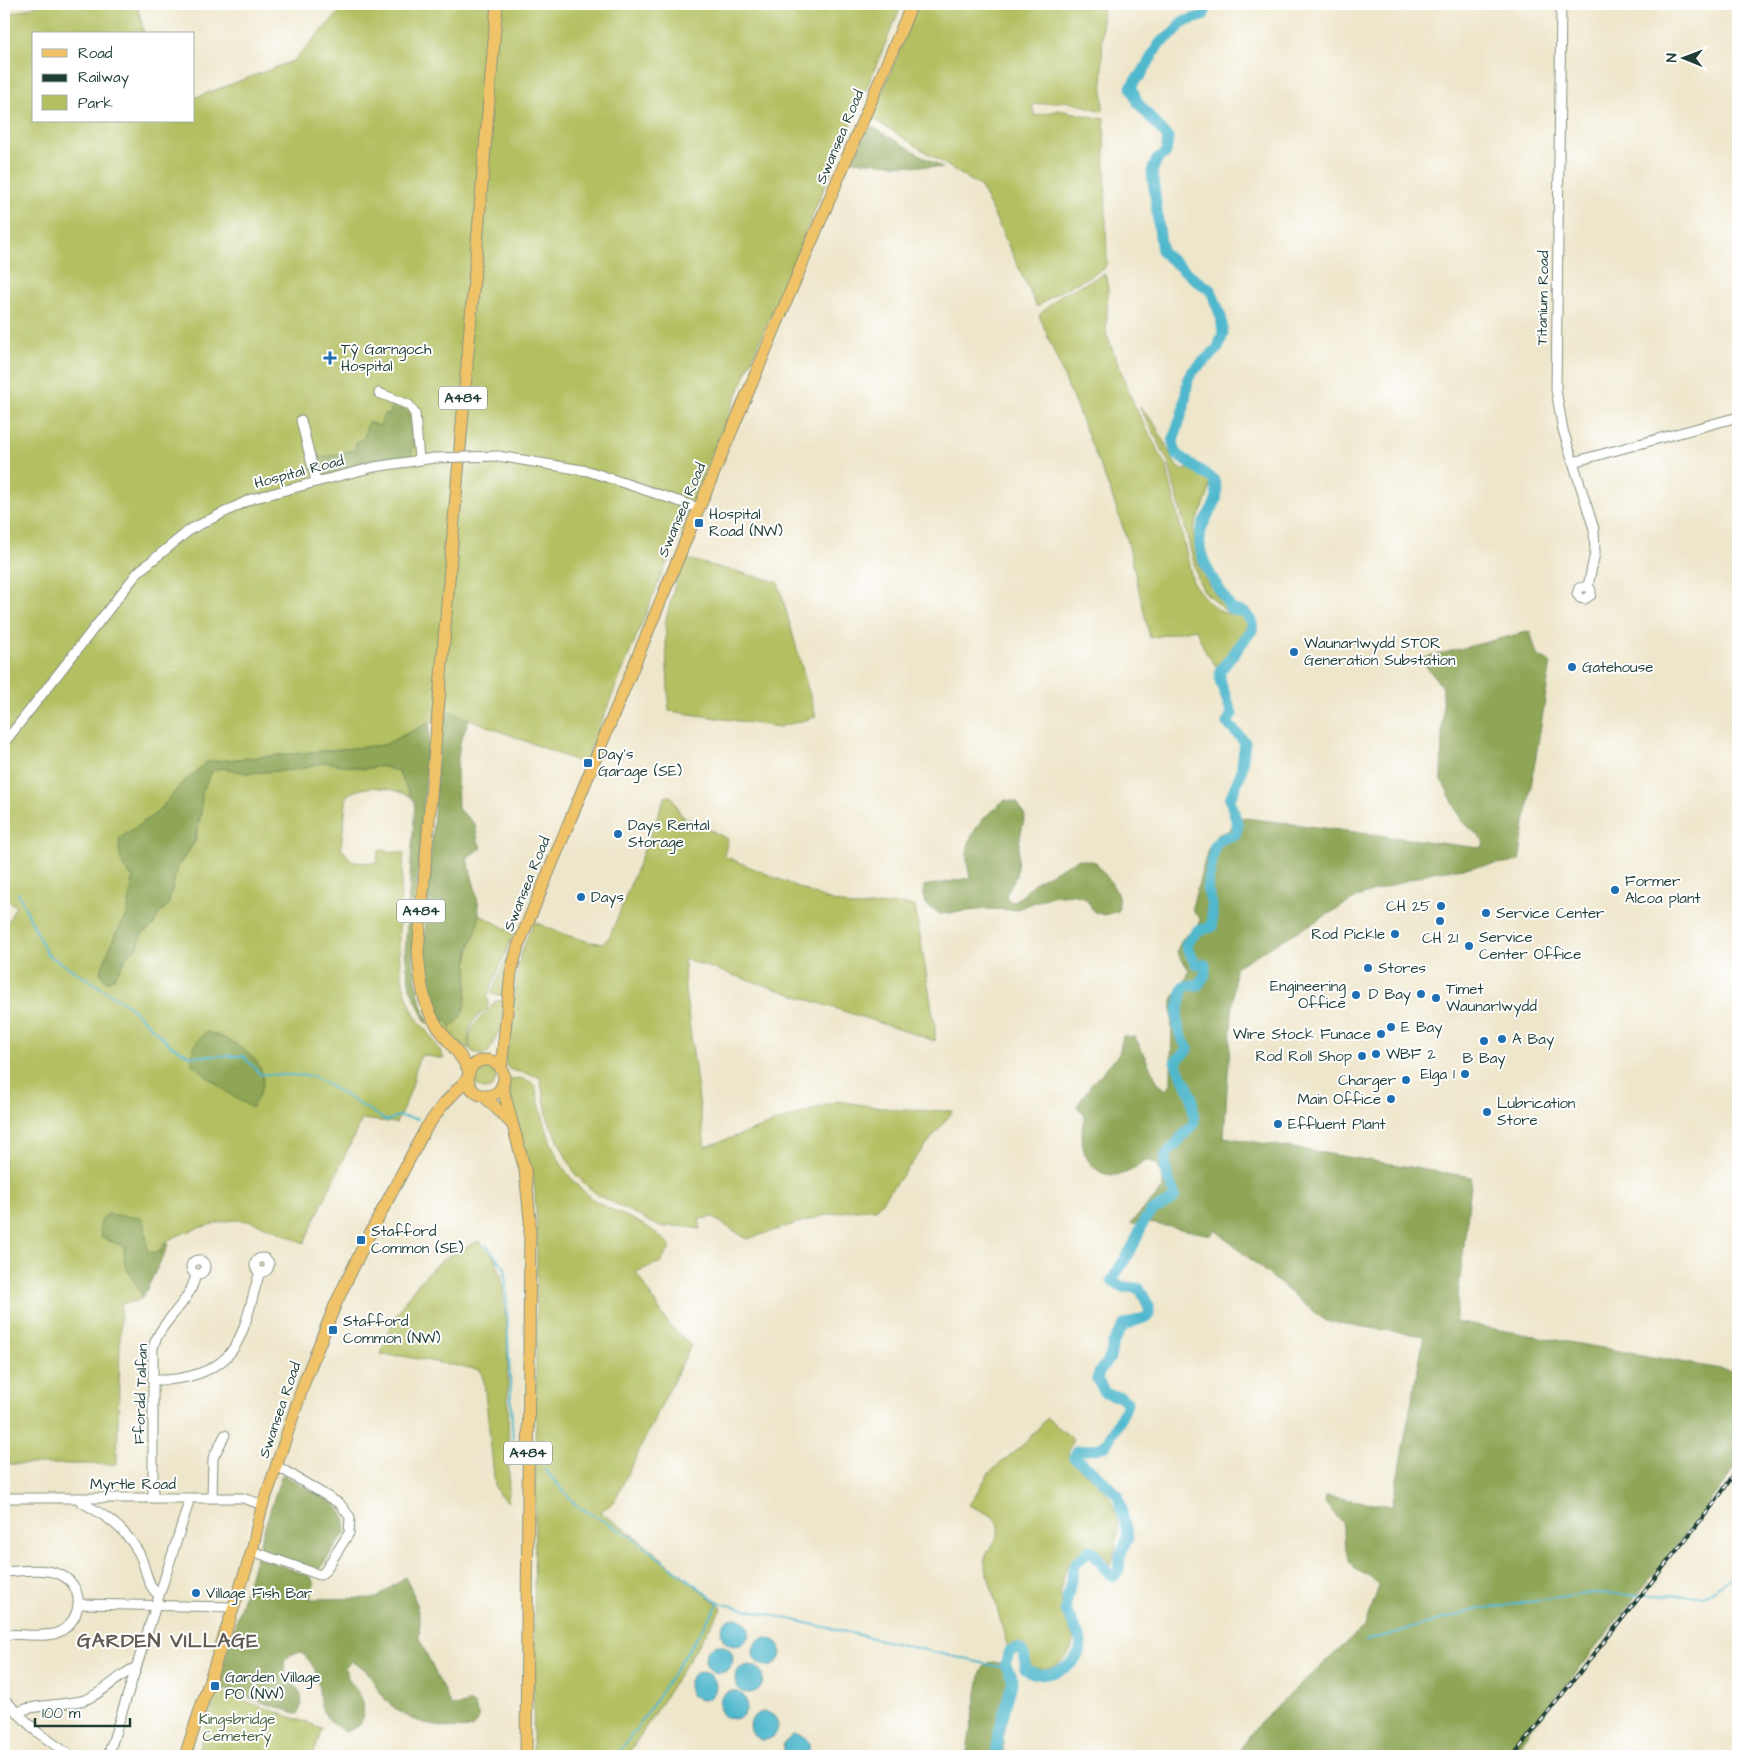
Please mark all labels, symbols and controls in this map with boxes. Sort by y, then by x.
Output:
legend [32,32,195,122]
north arrow [1660,32,1710,82]
text: Road [78,43,113,64]
text: N [1662,53,1682,62]
text: Railway [78,67,129,89]
street label: Swansea Road [811,86,869,187]
text: Park [78,93,113,114]
street label: Titanium Road [1532,250,1554,346]
place label: Tŷ Garngoch Hospital [341,339,432,377]
marker: Tŷ Garngoch Hospital [323,351,337,365]
road number: A484 [439,386,487,409]
street label: Hospital Road [252,450,347,494]
street label: Swansea Road [653,459,711,560]
place label: Hospital Road (NW) [709,504,783,542]
marker: Hospital Road (NW) [693,517,705,529]
place label: Waunarlwydd STOR Generation Substation [1304,633,1456,671]
marker: Waunarlwydd STOR Generation Substation [1288,646,1300,658]
place label: Gatehouse [1582,657,1653,678]
marker: Gatehouse [1566,661,1578,673]
place label: Day's Garage (SE) [598,744,682,783]
marker: Day's Garage (SE) [582,757,594,769]
place label: Days Rental Storage [628,815,710,854]
marker: Days Rental Storage [612,828,624,840]
street label: Swansea Road [498,833,556,935]
place label: Former Alcoa plant [1625,871,1700,909]
marker: Former Alcoa plant [1609,884,1621,896]
place label: Days [591,887,625,909]
marker: Days [575,891,587,903]
place label: CH 25 [1386,896,1431,917]
road number: A484 [397,899,445,922]
marker: CH 25 [1435,900,1447,912]
place label: Service Center [1496,903,1604,924]
marker: Service Center [1480,907,1492,919]
marker: CH 21 [1434,915,1446,927]
place label: Rod Pickle [1311,924,1385,945]
place label: Service Center Office [1479,927,1581,965]
marker: Rod Pickle [1389,928,1401,940]
place label: CH 21 [1422,928,1458,949]
marker: Service Center Office [1463,940,1475,952]
place label: Stores [1378,958,1427,979]
marker: Stores [1362,962,1374,974]
place label: Engineering Office [1270,976,1346,1014]
place label: Timet Waunarlwydd [1446,979,1537,1018]
place label: D Bay [1369,984,1411,1006]
marker: D Bay [1415,988,1427,1000]
marker: Engineering Office [1350,989,1362,1001]
marker: Timet Waunarlwydd [1430,992,1442,1004]
place label: E Bay [1401,1017,1442,1039]
marker: E Bay [1385,1021,1397,1033]
place label: Wire Stock Funace [1233,1024,1371,1045]
marker: Wire Stock Funace [1375,1028,1387,1040]
place label: A Bay [1512,1029,1554,1051]
marker: A Bay [1496,1033,1508,1045]
marker: B Bay [1478,1035,1490,1047]
place label: WBF 2 [1386,1044,1436,1065]
place label: Rod Roll Shop [1255,1046,1352,1067]
marker: WBF 2 [1370,1048,1382,1060]
place label: B Bay [1462,1048,1506,1070]
marker: Rod Roll Shop [1356,1050,1368,1062]
place label: Elga 1 [1420,1064,1455,1086]
marker: Elga 1 [1459,1068,1471,1080]
place label: Charger [1338,1070,1396,1092]
marker: Charger [1400,1074,1412,1086]
place label: Main Office [1297,1089,1381,1110]
marker: Main Office [1385,1093,1397,1105]
place label: Lubrication Store [1497,1093,1576,1131]
marker: Lubrication Store [1481,1106,1493,1118]
place label: Effluent Plant [1288,1114,1385,1135]
marker: Effluent Plant [1272,1118,1284,1130]
place label: Stafford Common (SE) [371,1221,464,1259]
marker: Stafford Common (SE) [355,1234,367,1246]
place label: Stafford Common (NW) [343,1311,441,1349]
marker: Stafford Common (NW) [327,1324,339,1336]
street label: Ffordd Talfan [129,1343,153,1445]
street label: Swansea Road [254,1359,306,1461]
road number: A484 [504,1442,552,1465]
street label: Myrtle Road [90,1474,176,1496]
place label: Village Fish Bar [206,1583,312,1605]
marker: Village Fish Bar [190,1587,202,1599]
district label: GARDEN VILLAGE [77,1627,259,1655]
place label: Garden Village PO (NW) [225,1667,320,1705]
marker: Garden Village PO (NW) [209,1680,221,1692]
scale bar [35,1695,130,1727]
text: 100 m [42,1703,81,1724]
park label: Kingsbridge Cemetery [199,1709,275,1748]

